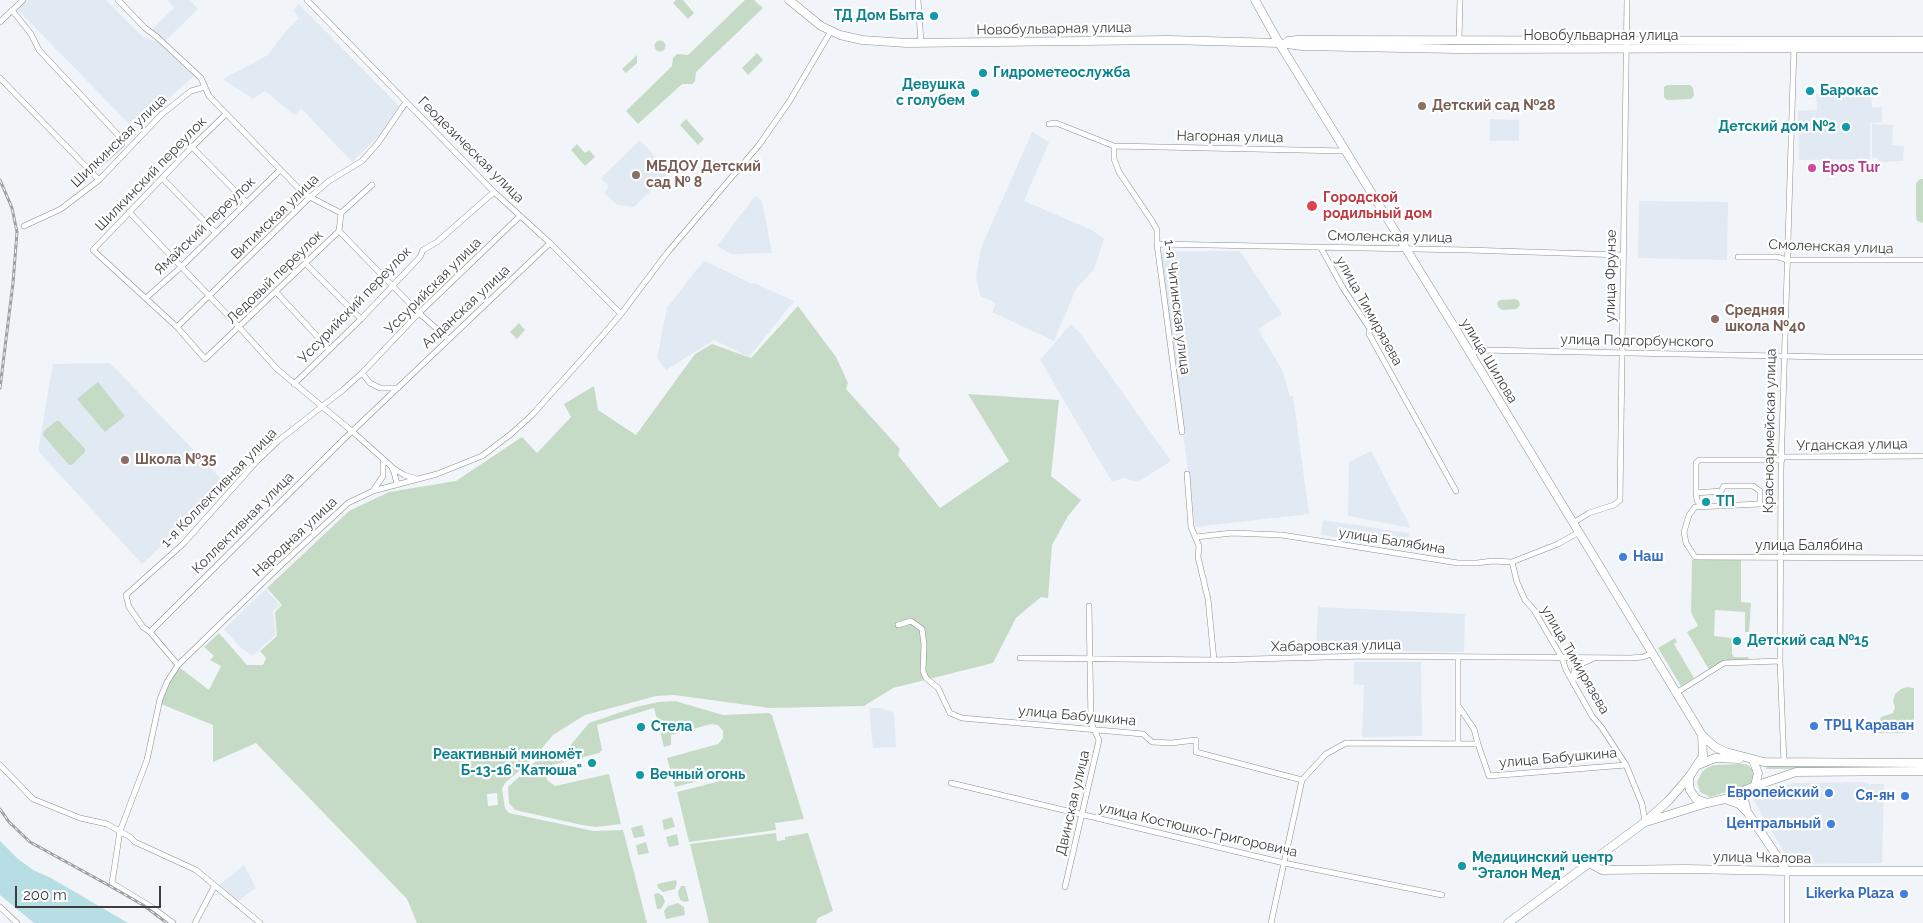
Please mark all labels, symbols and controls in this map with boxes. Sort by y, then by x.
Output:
place label: ТД Дом Быта [834,8,924,24]
marker: ТД Дом Быта [928,10,940,22]
street label: Новобульварная улица [976,19,1132,39]
street label: Новобульварная улица [1524,28,1678,44]
place label: Гидрометеослужба [993,65,1130,81]
marker: Гидрометеослужба [977,67,989,79]
place label: Девушка с голубем [896,77,965,110]
place label: Барокас [1820,83,1879,99]
marker: Барокас [1804,85,1816,97]
marker: Девушка с голубем [969,87,981,99]
street label: Шилкинская улица [68,91,170,191]
street label: Геодезическая улица [414,93,528,207]
place label: Детский сад №28 [1432,98,1555,114]
marker: Детский сад №28 [1416,100,1428,112]
street label: Шилкинский переулок [92,113,210,235]
place label: Детский дом №2 [1718,119,1836,135]
marker: Детский дом №2 [1840,121,1852,133]
street label: Нагорная улица [1176,128,1284,146]
place label: МБДОУ Детский сад № 8 [646,159,761,192]
place label: Epos Tur [1822,160,1880,176]
marker: Epos Tur [1806,162,1818,174]
marker: МБДОУ Детский сад № 8 [630,169,642,181]
street label: Витимская улица [228,171,322,263]
street label: Ямайский переулок [151,173,259,279]
place label: Городской родильный дом [1323,190,1432,222]
marker: Городской родильный дом [1305,199,1319,213]
street label: Ледовый переулок [223,227,327,327]
street label: Смоленская улица [1327,228,1453,246]
street label: улица Фрунзе [1602,229,1620,323]
street label: Уссурийская улица [381,234,485,338]
street label: Смоленская улица [1768,236,1894,258]
street label: 1-я Читинская улица [1160,238,1194,376]
street label: Уссурийский переулок [295,243,415,367]
street label: улица Тимирязева [1332,253,1406,369]
street label: Алданская улица [418,262,514,352]
place label: Средняя школа №40 [1725,303,1806,336]
marker: Средняя школа №40 [1709,313,1721,325]
street label: улица Шилова [1457,315,1521,407]
street label: улица Подгорбунского [1560,331,1714,351]
street label: Красноармейская улица [1760,348,1780,514]
street label: 1-я Коллективная улица [158,425,280,551]
street label: Угданская улица [1796,436,1908,454]
place label: Школа №35 [135,452,217,468]
marker: Школа №35 [119,454,131,466]
street label: Коллективная улица [189,469,297,577]
street label: Народная улица [249,494,341,580]
place label: ТП [1716,494,1735,510]
marker: ТП [1700,496,1712,508]
street label: улица Балябина [1337,524,1447,558]
street label: улица Балябина [1755,538,1863,554]
place label: Наш [1633,549,1663,565]
marker: Наш [1617,551,1629,563]
street label: улица Тимирязева [1537,603,1613,717]
place label: Детский сад №15 [1747,633,1869,649]
marker: Детский сад №15 [1731,635,1743,647]
street label: Хабаровская улица [1271,636,1401,656]
street label: улица Бабушкина [1017,702,1137,730]
place label: ТРЦ Караван [1824,718,1914,734]
place label: Стела [651,719,692,735]
marker: ТРЦ Караван [1808,720,1820,732]
marker: Стела [635,721,647,733]
street label: улица Бабушкина [1498,744,1618,772]
place label: Реактивный миномёт Б-13-16 "Катюша" [433,747,582,780]
street label: Двинская улица [1053,749,1093,857]
marker: Реактивный миномёт Б-13-16 "Катюша" [586,757,598,769]
place label: Вечный огонь [650,767,745,783]
marker: Вечный огонь [634,769,646,781]
place label: Европейский [1727,785,1819,801]
marker: Европейский [1823,787,1835,799]
place label: Ся-ян [1856,788,1895,804]
marker: Ся-ян [1899,790,1911,802]
street label: улица Костюшко-Григоровича [1097,799,1299,861]
place label: Центральный [1726,816,1821,832]
marker: Центральный [1825,818,1837,830]
street label: улица Чкалова [1713,849,1811,867]
place label: Медицинский центр "Эталон Мед" [1472,850,1613,882]
marker: Медицинский центр "Эталон Мед" [1456,860,1468,872]
scale bar [18,876,164,908]
text: 200 m [23,886,67,904]
place label: Likerka Plaza [1806,886,1894,902]
marker: Likerka Plaza [1898,888,1910,900]

